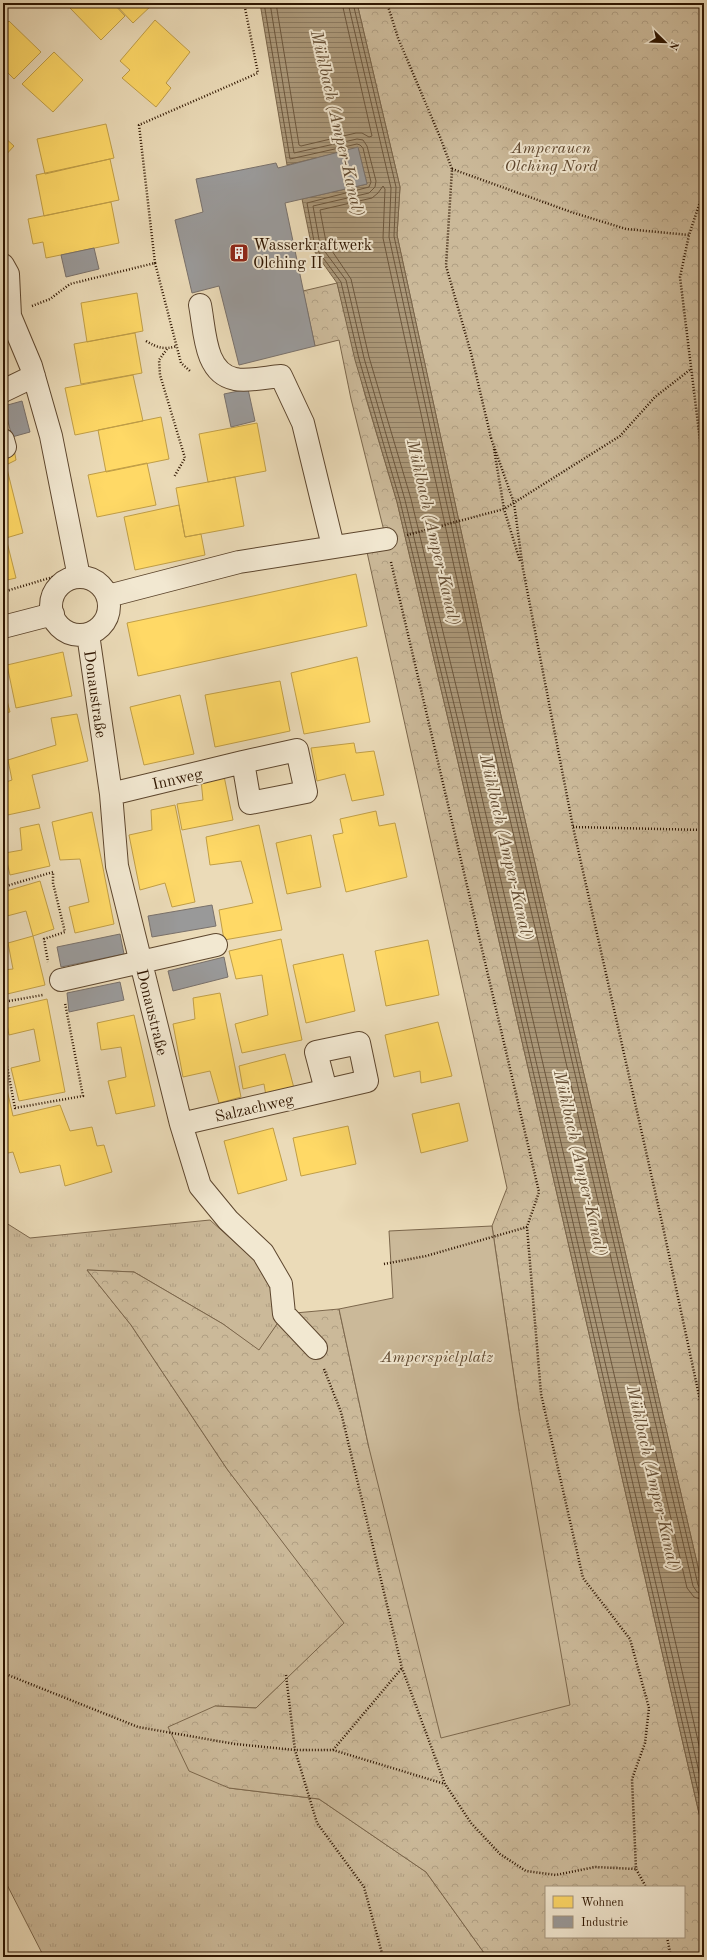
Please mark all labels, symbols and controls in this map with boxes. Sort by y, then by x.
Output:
north arrow [645,22,685,62]
water label: Mühlbach (Amper-Kanal) [307,28,366,218]
text: N [666,39,680,52]
park label: Amperauen Olching Nord [504,141,598,175]
place label: Wasserkraftwerk Olching II [253,238,372,272]
building icon: Wasserkraftwerk Olching II [228,242,250,264]
water label: Mühlbach (Amper-Kanal) [403,437,462,627]
street label: Donaustraße [80,649,108,739]
water label: Mühlbach (Amper-Kanal) [476,752,535,942]
street label: Innweg [151,766,205,794]
street label: Donaustraße [133,968,170,1057]
water label: Mühlbach (Amper-Kanal) [550,1068,609,1258]
street label: Salzachweg [213,1092,296,1126]
park label: Amperspielplatz [380,1350,493,1366]
water label: Mühlbach (Amper-Kanal) [623,1383,682,1573]
legend [545,1886,685,1938]
text: Wohnen [581,1897,624,1909]
text: Industrie [581,1917,628,1929]

